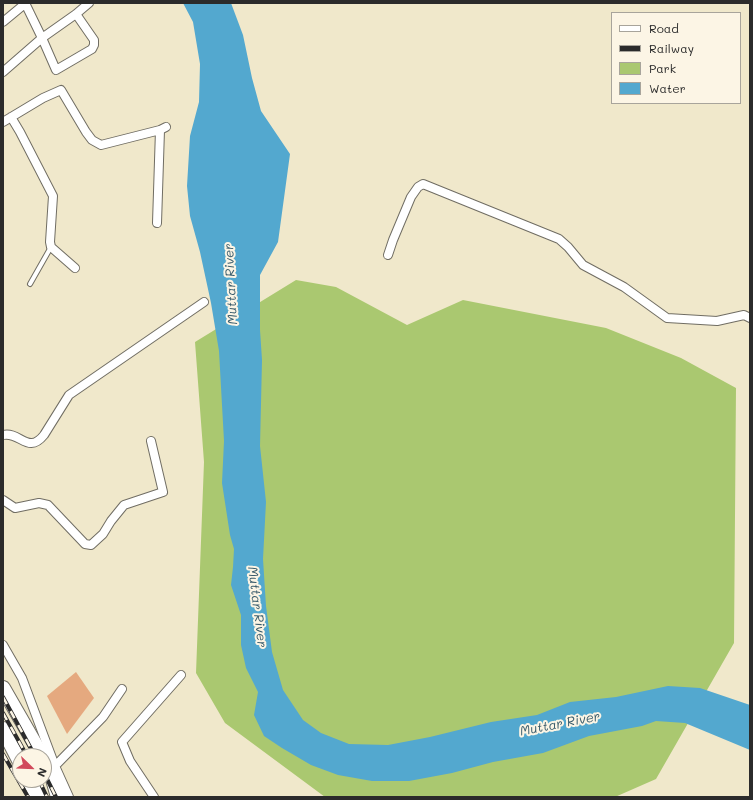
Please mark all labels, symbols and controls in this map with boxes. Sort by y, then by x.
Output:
legend [611,12,741,104]
text: Road [649,20,679,36]
text: Railway [649,40,694,56]
text: Park [649,60,676,76]
text: Water [649,80,686,96]
water label: Muttar River [221,243,241,325]
water label: Muttar River [244,566,270,648]
water label: Muttar River [519,709,601,739]
north arrow [12,748,52,788]
text: N [34,766,51,779]

